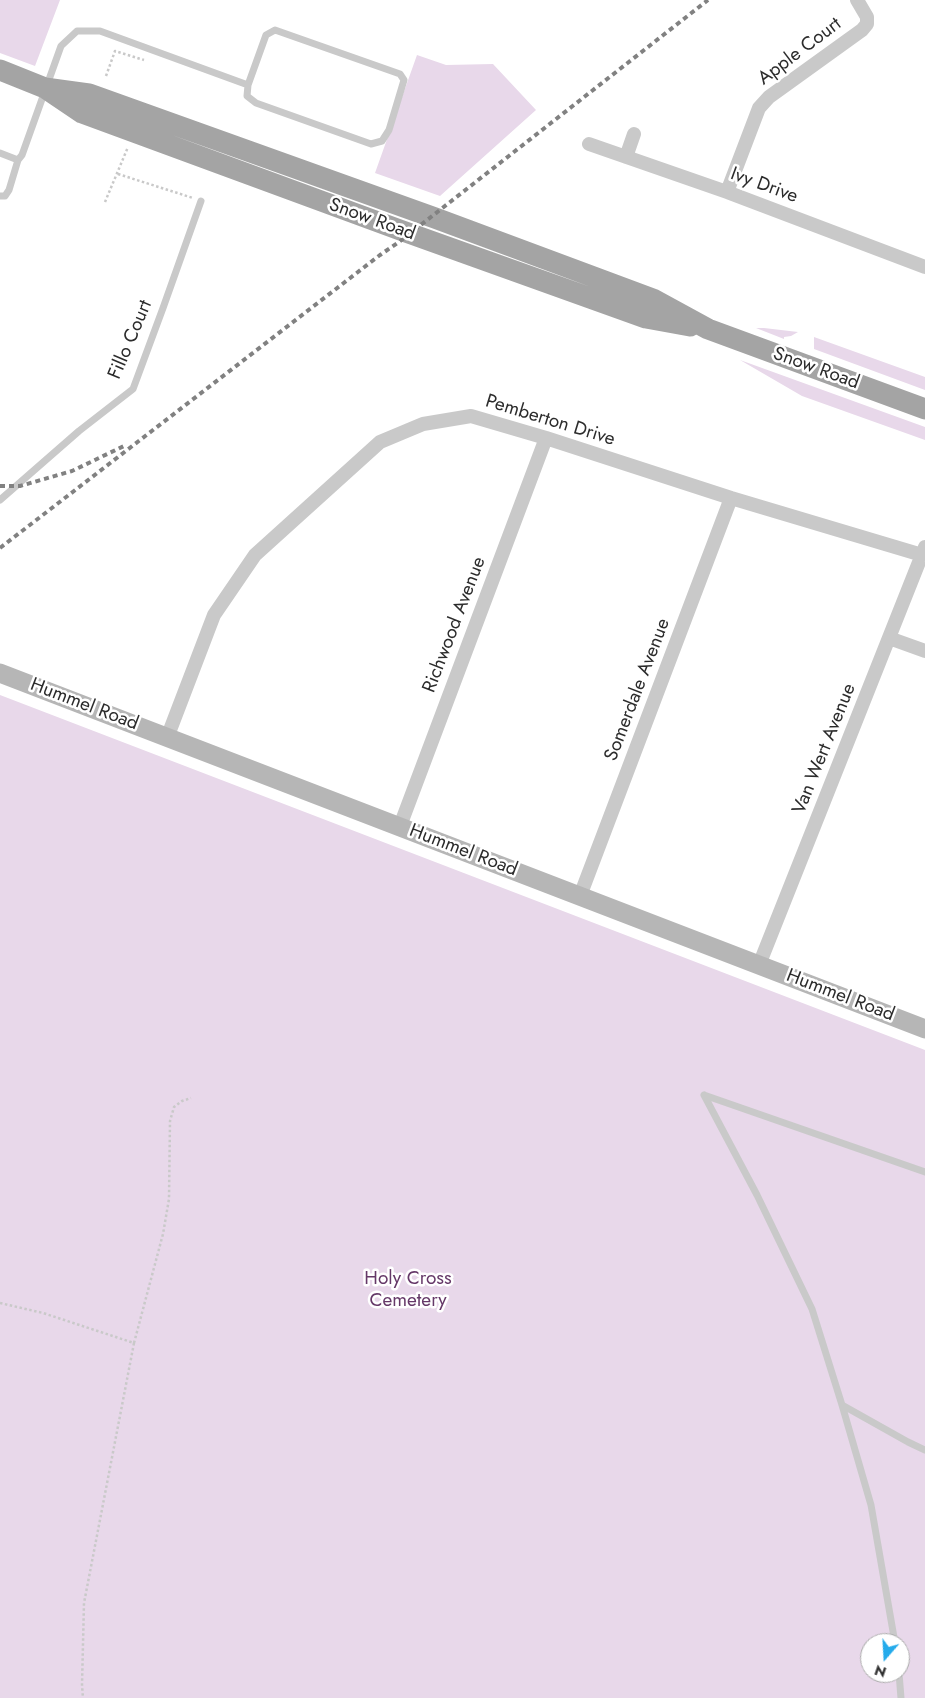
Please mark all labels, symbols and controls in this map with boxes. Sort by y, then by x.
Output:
street label: Apple Court [754,13,846,91]
street label: Ivy Drive [727,163,801,209]
street label: Snow Road [326,194,418,246]
street label: Fillo Court [104,297,158,383]
street label: Snow Road [770,343,862,395]
street label: Pemberton Drive [482,390,618,452]
street label: Richwood Avenue [419,554,491,696]
street label: Somerdale Avenue [600,615,676,765]
street label: Hummel Road [27,674,141,736]
street label: Van Wert Avenue [788,681,862,817]
street label: Hummel Road [406,820,520,882]
street label: Hummel Road [783,965,897,1027]
park label: Holy Cross Cemetery [364,1268,452,1312]
north arrow [860,1633,910,1683]
text: N [872,1660,889,1683]

